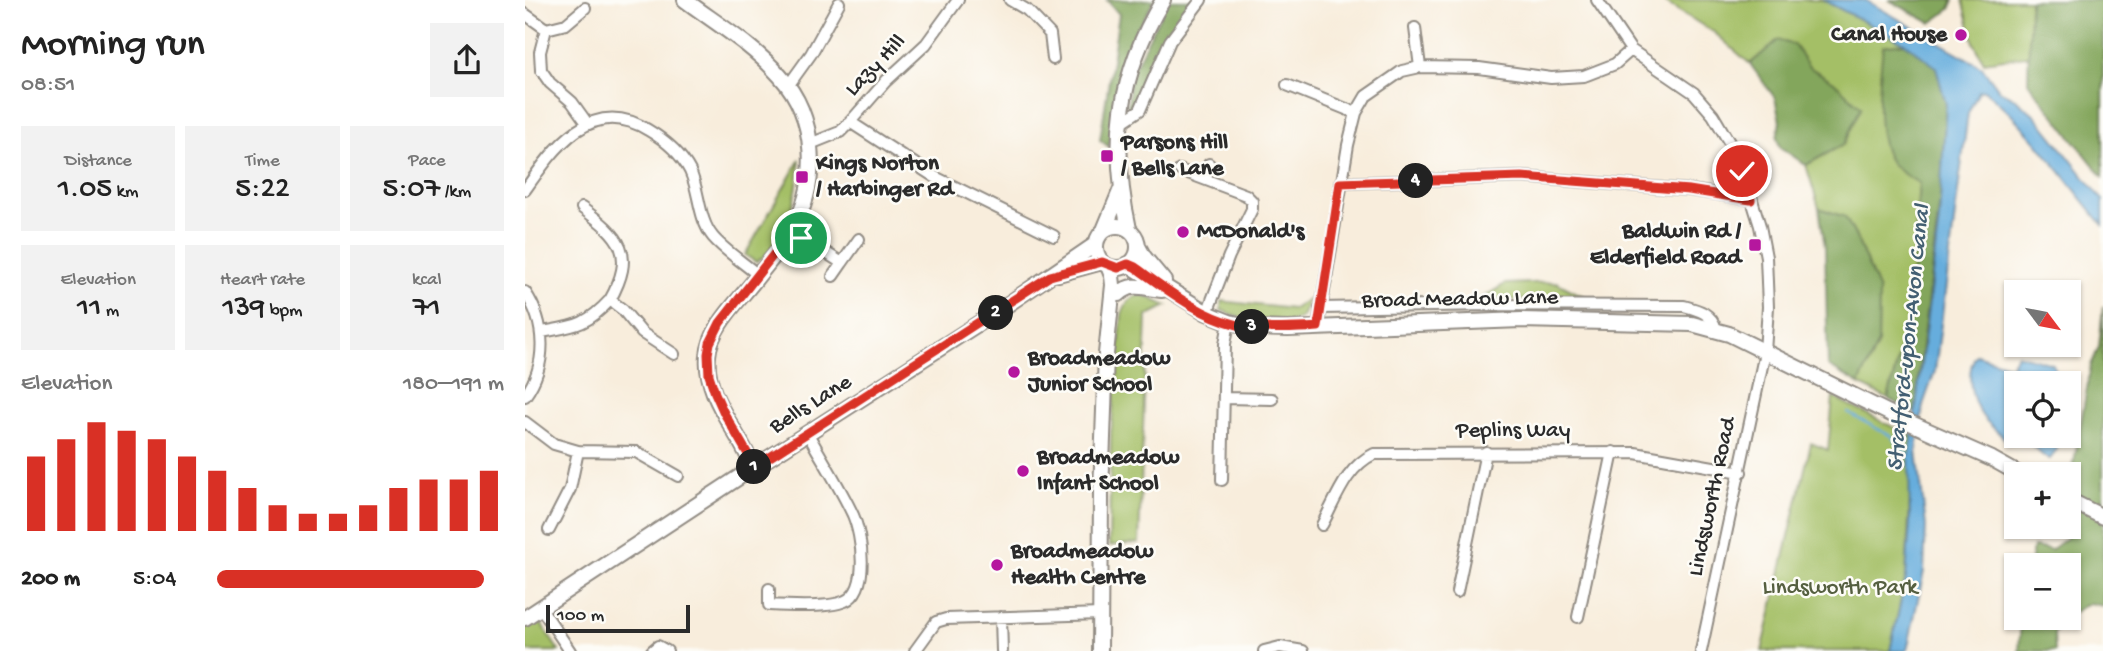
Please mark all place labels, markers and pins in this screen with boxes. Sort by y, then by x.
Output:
place label: Canal House [1831,22,1948,49]
marker: Canal House [1953,27,1969,43]
place label: Parsons Hill / Bells Lane [1119,130,1228,183]
pin [1712,141,1772,201]
marker: Parsons Hill / Bells Lane [1099,148,1115,164]
place label: Kings Norton / Harbinger Rd [815,151,956,204]
pin: 4 [1399,164,1433,198]
marker: Kings Norton / Harbinger Rd [794,169,810,185]
pin [771,208,831,268]
place label: McDonald's [1197,219,1306,246]
place label: Baldwin Rd / Elderfield Road [1590,219,1744,272]
marker: McDonald's [1175,224,1191,240]
marker: Baldwin Rd / Elderfield Road [1747,237,1763,253]
pin: 2 [979,296,1014,330]
pin: 3 [1235,310,1269,344]
place label: Broadmeadow Junior School [1027,346,1171,399]
marker: Broadmeadow Junior School [1006,364,1022,380]
place label: Broadmeadow Infant School [1036,445,1180,498]
pin: 1 [737,449,771,484]
marker: Broadmeadow Infant School [1015,463,1031,479]
place label: Broadmeadow Health Centre [1010,539,1154,592]
marker: Broadmeadow Health Centre [989,557,1005,573]

